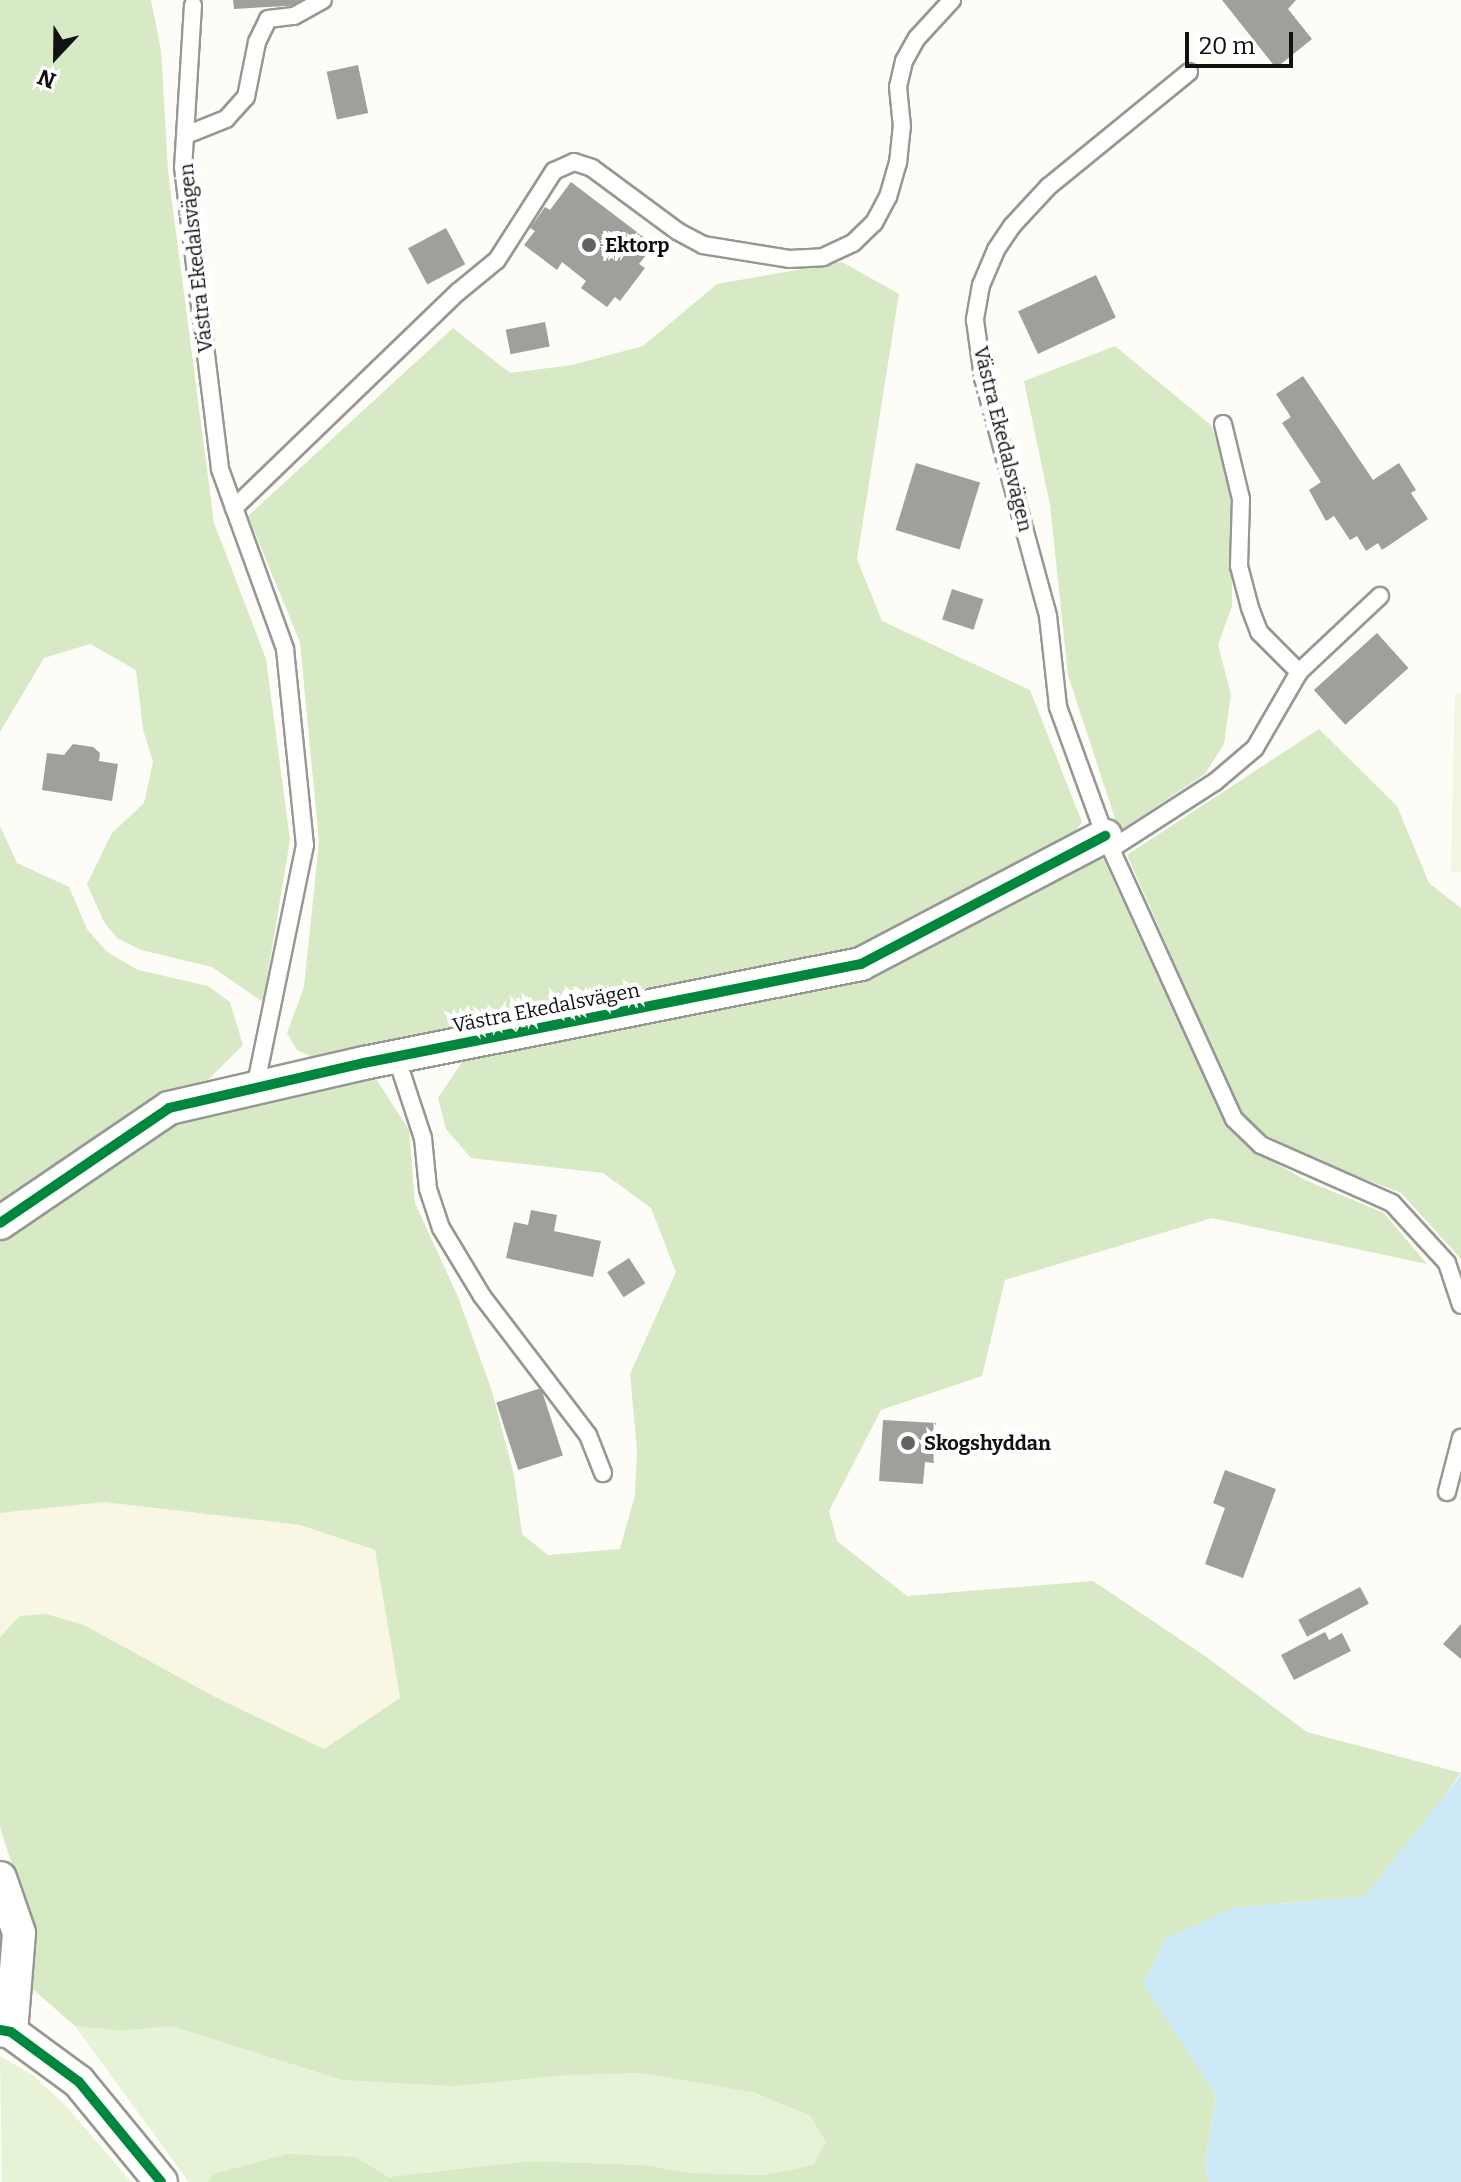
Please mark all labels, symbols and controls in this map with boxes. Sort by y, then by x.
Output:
north arrow [16,16,96,96]
scale bar [1189,16,1297,66]
text: 20 m [1199,32,1255,60]
text: N [34,63,60,94]
street label: Västra Ekedalsvägen [174,162,218,354]
place label: Ektorp [605,233,669,257]
marker: Ektorp [580,236,598,254]
street label: Västra Ekedalsvägen [968,344,1038,534]
street label: Västra Ekedalsvägen [450,978,642,1038]
place label: Skogshyddan [924,1431,1051,1455]
marker: Skogshyddan [899,1434,917,1452]

